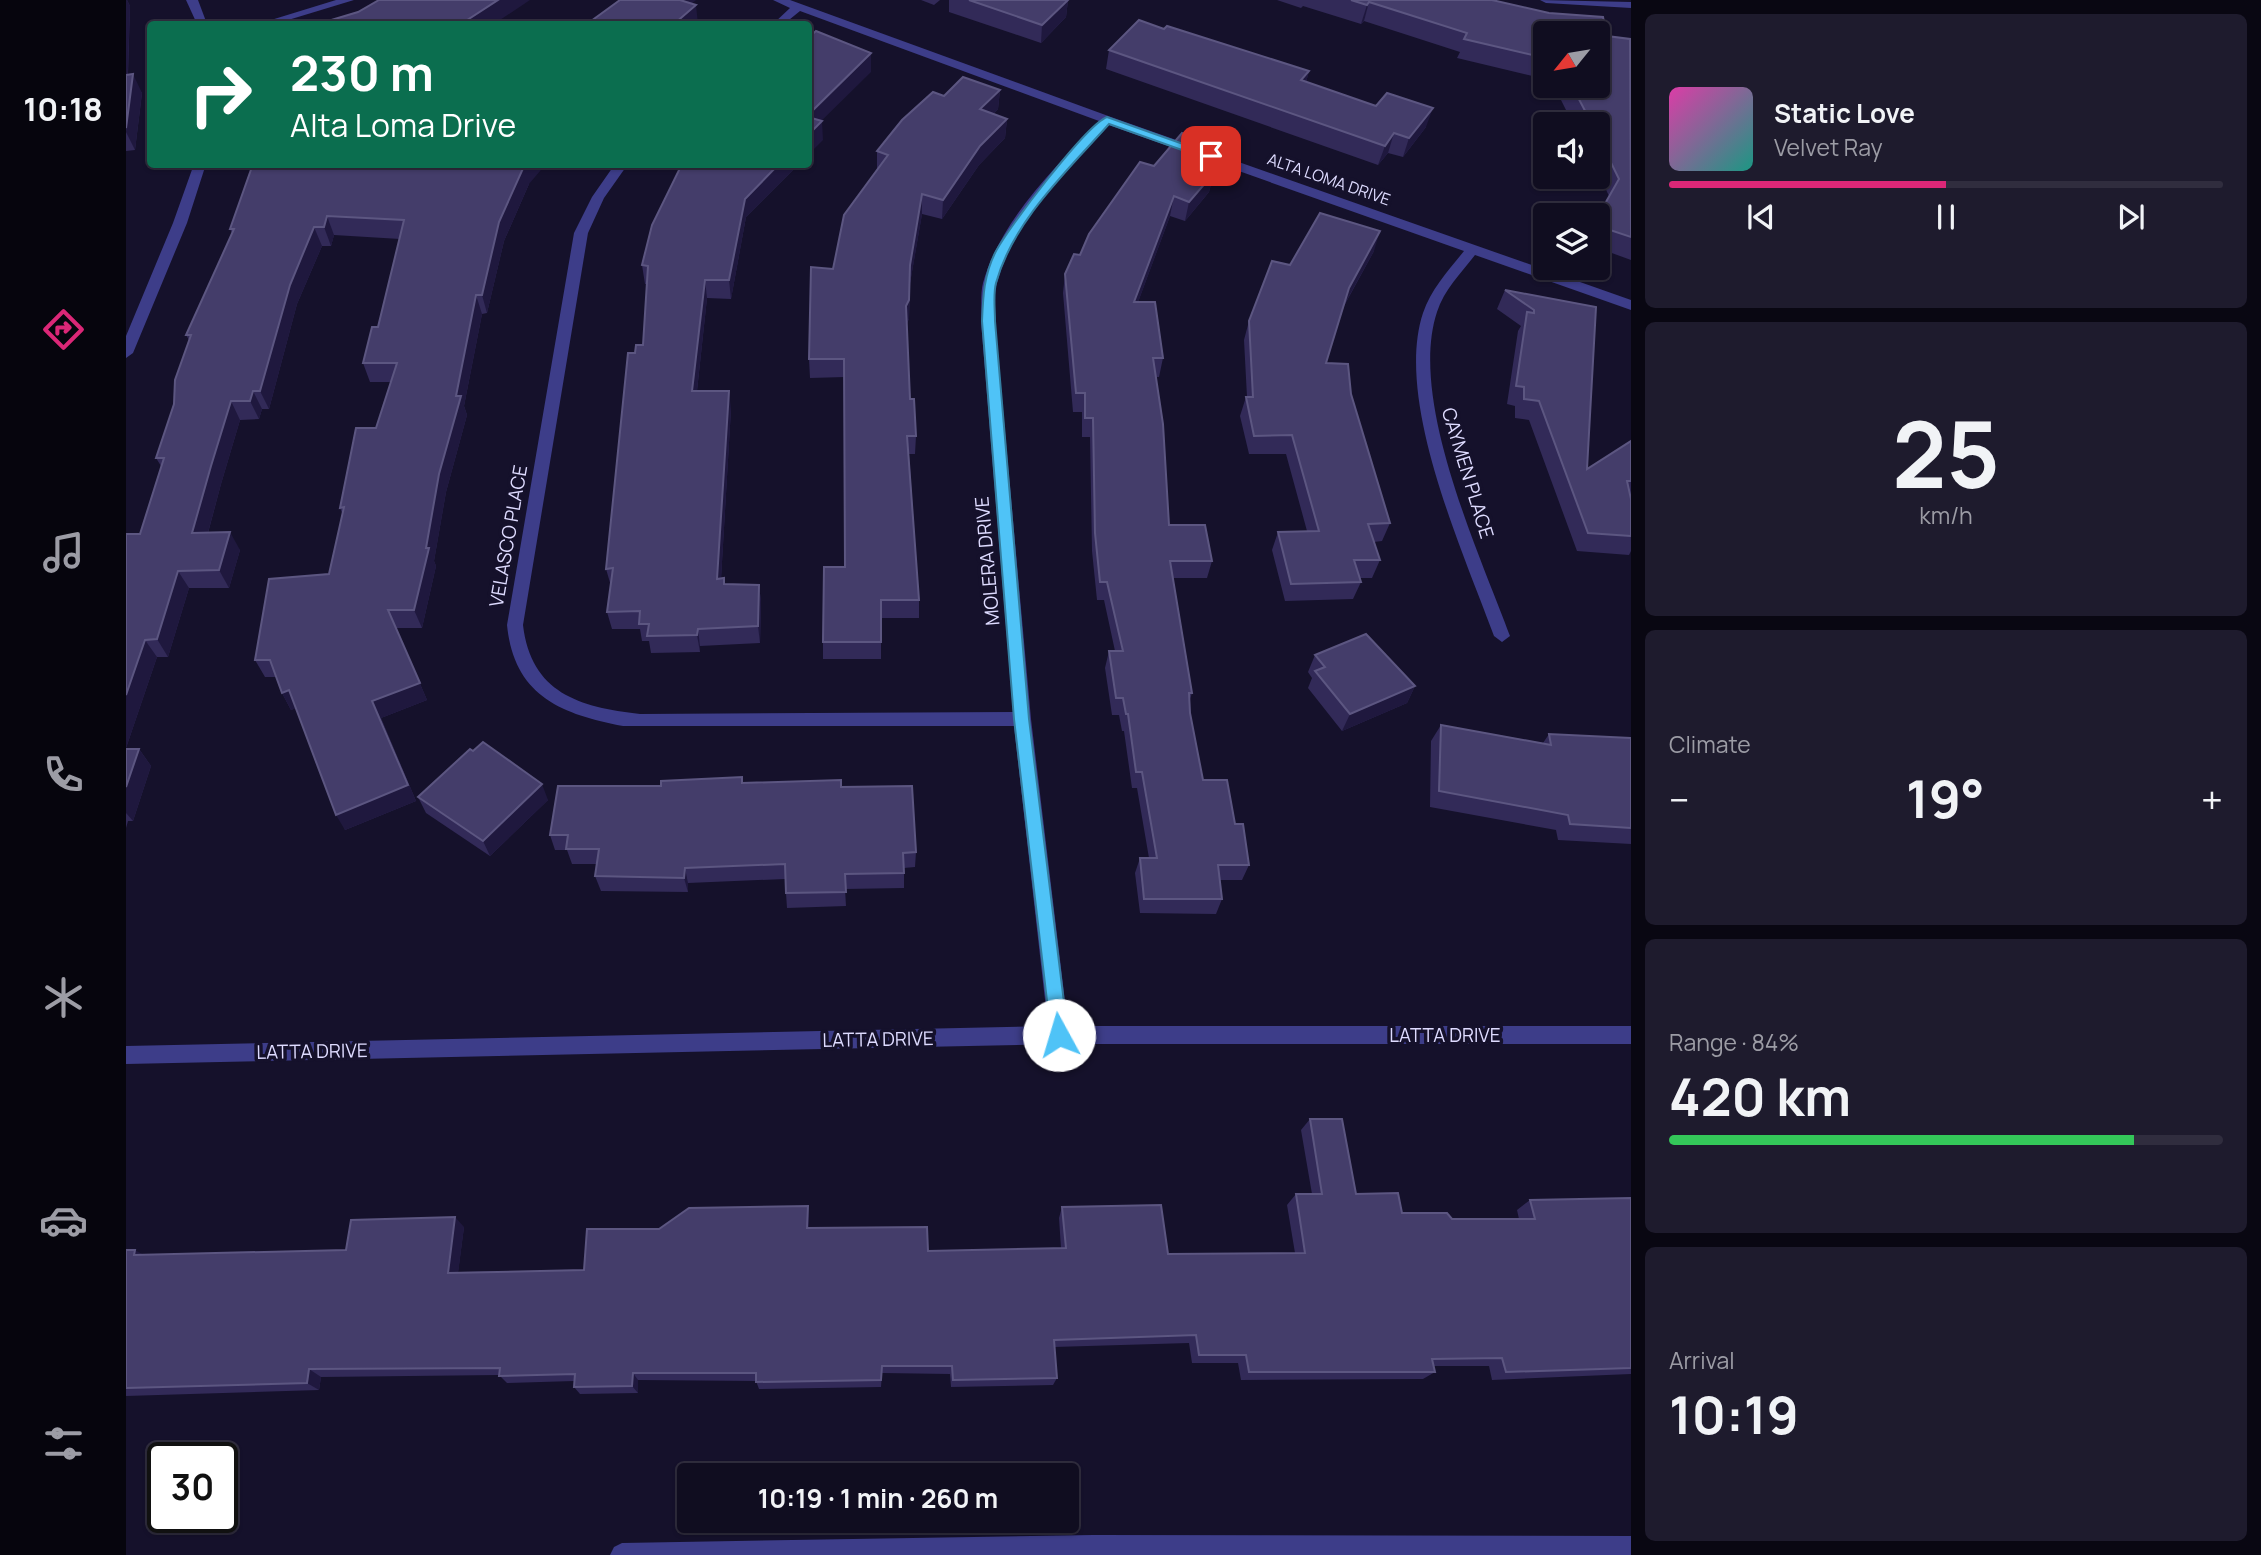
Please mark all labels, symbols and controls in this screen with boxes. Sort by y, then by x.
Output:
north arrow [1533,21,1610,98]
map controls [1533,21,1610,280]
text: 230 m [290,39,434,106]
icon: right [175,49,266,140]
text: 10:18 [23,87,103,131]
text: Static Love [1774,95,1915,131]
text: Alta Loma Drive [290,103,516,147]
button: sound [1533,112,1610,189]
pin [1181,126,1241,186]
text: Velvet Ray [1774,131,1883,163]
icon: arrive [1192,137,1230,175]
street label: ALTA LOMA DRIVE [1265,148,1393,210]
icon: previous [1742,198,1780,236]
icon: pause [1927,198,1965,236]
icon: next [2112,198,2150,236]
button: layers [1533,203,1610,280]
icon: directions [39,305,88,354]
text: 25 [1892,391,2000,515]
street label: CAYMEN PLACE [1436,404,1500,542]
street label: VELASCO PLACE [483,463,533,609]
street label: MOLERA DRIVE [968,495,1006,627]
text: km/h [1919,499,1973,531]
icon: music [39,528,88,577]
text: Climate [1669,728,1751,760]
icon: phone [39,750,88,799]
text: 19° [1906,763,1985,834]
text: − [1669,773,1690,825]
text: + [2201,773,2223,825]
icon: climate [39,973,88,1022]
position arrow [1022,998,1096,1072]
street label: LATTA DRIVE [1389,1022,1501,1048]
street label: LATTA DRIVE [822,1025,934,1053]
text: Range · 84% [1669,1026,1799,1058]
street label: LATTA DRIVE [256,1037,368,1065]
text: 420 km [1669,1061,1851,1132]
icon: car [39,1196,88,1245]
text: Arrival [1669,1344,1735,1376]
text: 10:19 [1669,1379,1799,1450]
icon: filters [39,1419,88,1468]
speed limit sign: 30 [147,1442,238,1533]
text: 10:19 · 1 min · 260 m [758,1480,998,1516]

